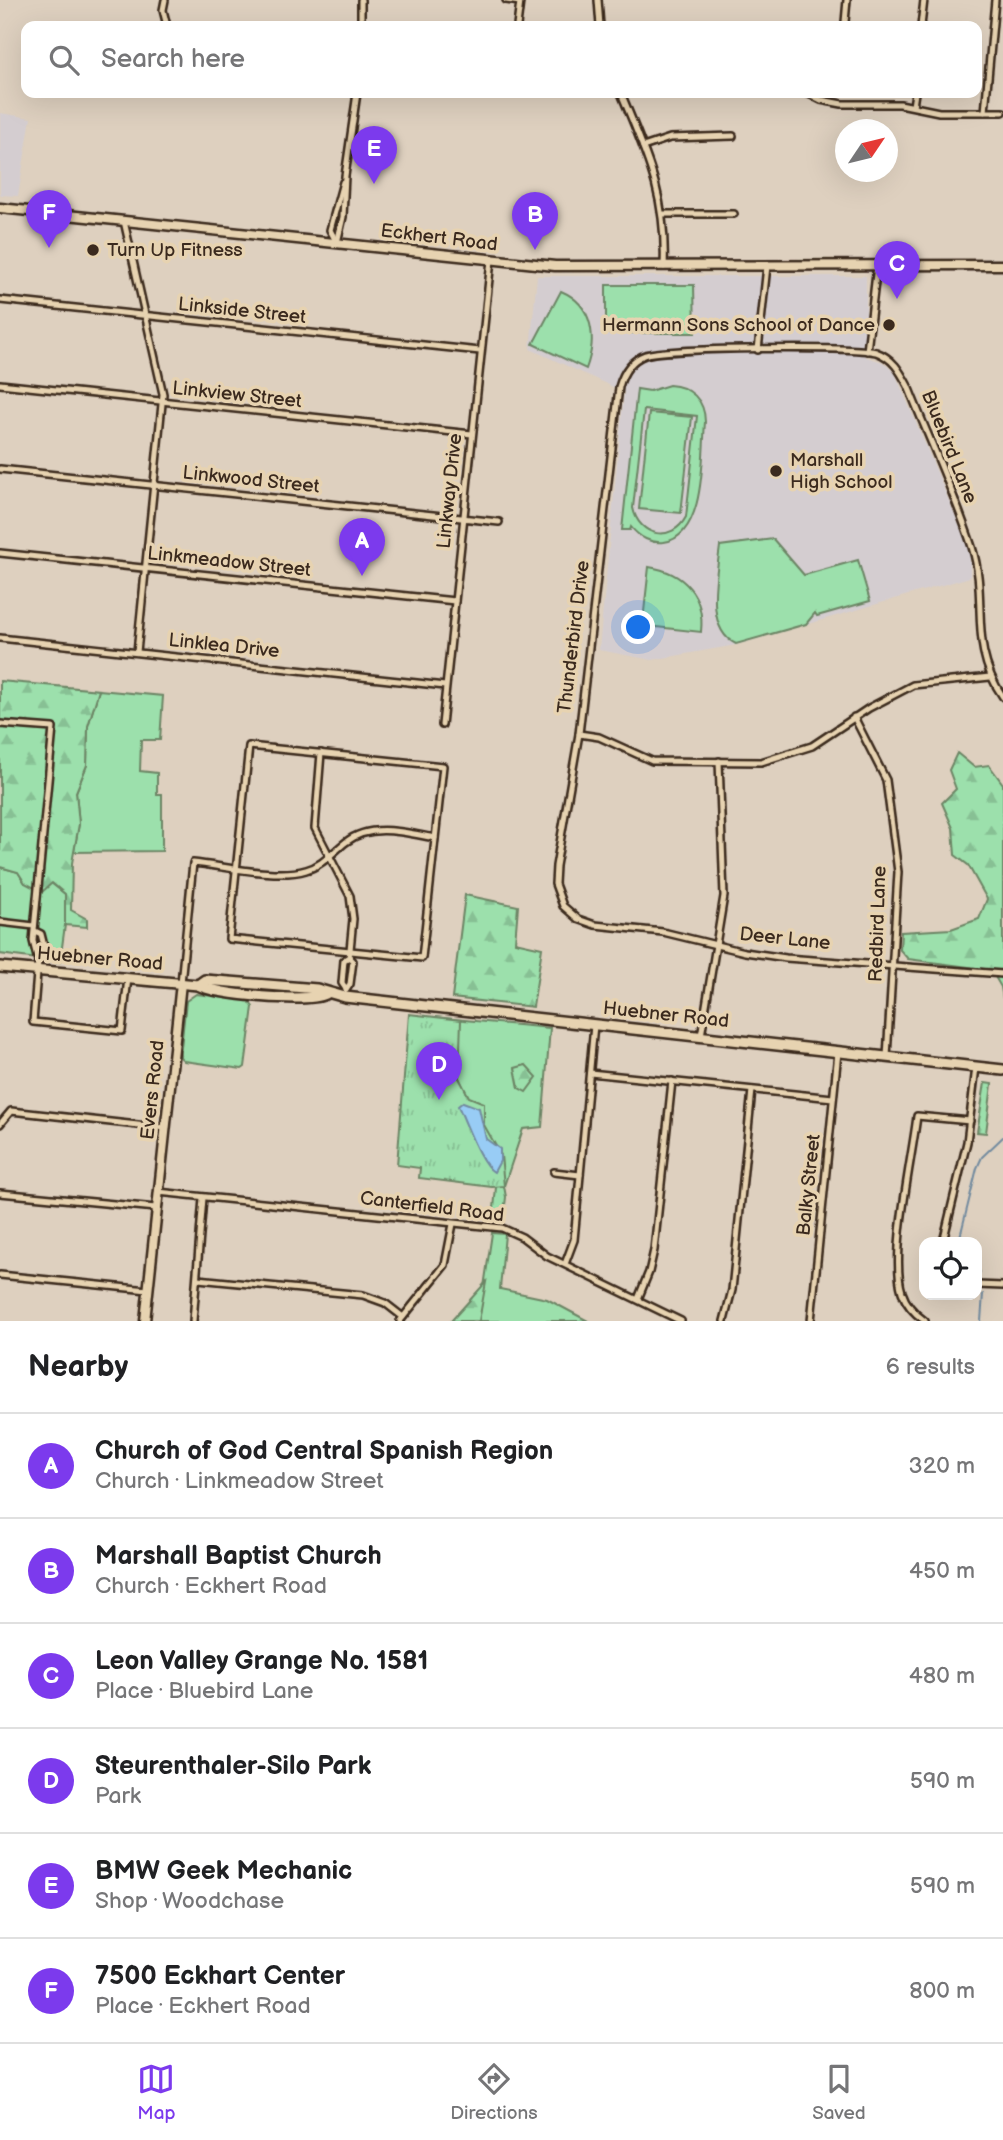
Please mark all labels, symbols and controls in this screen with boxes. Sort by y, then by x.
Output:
search box [21,21,982,98]
icon: search [45,41,83,79]
text: Search here [101,44,245,75]
north arrow [835,119,898,182]
pin: E [351,126,397,184]
pin: F [26,190,72,248]
pin: B [512,192,558,250]
street label: Eckhert Road [379,219,499,257]
place label: Turn Up Fitness [107,239,243,262]
pin: C [874,241,920,299]
marker: Turn Up Fitness [85,242,101,258]
street label: Linkside Street [177,293,307,329]
place label: Hermann Sons School of Dance [602,314,875,337]
marker: Hermann Sons School of Dance [881,317,897,333]
street label: Linkview Street [171,377,303,413]
street label: Bluebird Lane [916,387,982,507]
street label: Linkway Drive [433,432,467,550]
place label: Marshall High School [790,449,893,494]
street label: Linkwood Street [181,461,321,499]
marker: Marshall High School [768,463,784,479]
pin: A [339,518,385,576]
street label: Linkmeadow Street [146,542,312,582]
street label: Thunderbird Drive [553,559,595,715]
your location [621,610,655,644]
street label: Linklea Drive [167,629,281,663]
street label: Redbird Lane [864,865,892,983]
street label: Deer Lane [738,923,832,955]
street label: Huebner Road [36,942,164,976]
street label: Huebner Road [602,997,730,1033]
street label: Evers Road [136,1039,170,1141]
pin: D [416,1042,462,1100]
street label: Balky Street [792,1133,826,1237]
street label: Canterfield Road [359,1187,505,1227]
map controls [919,1237,982,1300]
button: locate [919,1237,982,1300]
text: Nearby [28,1349,128,1385]
text: 6 results [886,1353,975,1381]
text: Church of God Central Spanish Region [95,1436,553,1467]
text: A [44,1452,58,1480]
text: 320 m [909,1452,975,1480]
text: Church · Linkmeadow Street [95,1467,384,1495]
text: Marshall Baptist Church [95,1541,382,1572]
text: B [43,1557,59,1585]
text: 450 m [909,1557,975,1585]
text: Church · Eckhert Road [95,1572,327,1600]
text: Leon Valley Grange No. 1581 [95,1646,428,1677]
text: C [43,1662,59,1690]
text: 480 m [909,1662,975,1690]
text: Place · Bluebird Lane [95,1677,313,1705]
text: Steurenthaler-Silo Park [95,1751,371,1782]
text: D [43,1767,59,1795]
text: 590 m [910,1767,975,1795]
text: Park [95,1782,141,1810]
text: BMW Geek Mechanic [95,1856,352,1887]
text: E [44,1872,58,1900]
text: 590 m [910,1872,975,1900]
text: Shop · Woodchase [95,1887,284,1915]
text: 7500 Eckhart Center [95,1961,345,1992]
text: F [44,1977,58,2005]
text: 800 m [909,1977,975,2005]
text: Place · Eckhert Road [95,1992,311,2020]
tab: Map [137,2060,176,2125]
tab: Directions [450,2060,538,2125]
tab: Saved [812,2060,866,2125]

